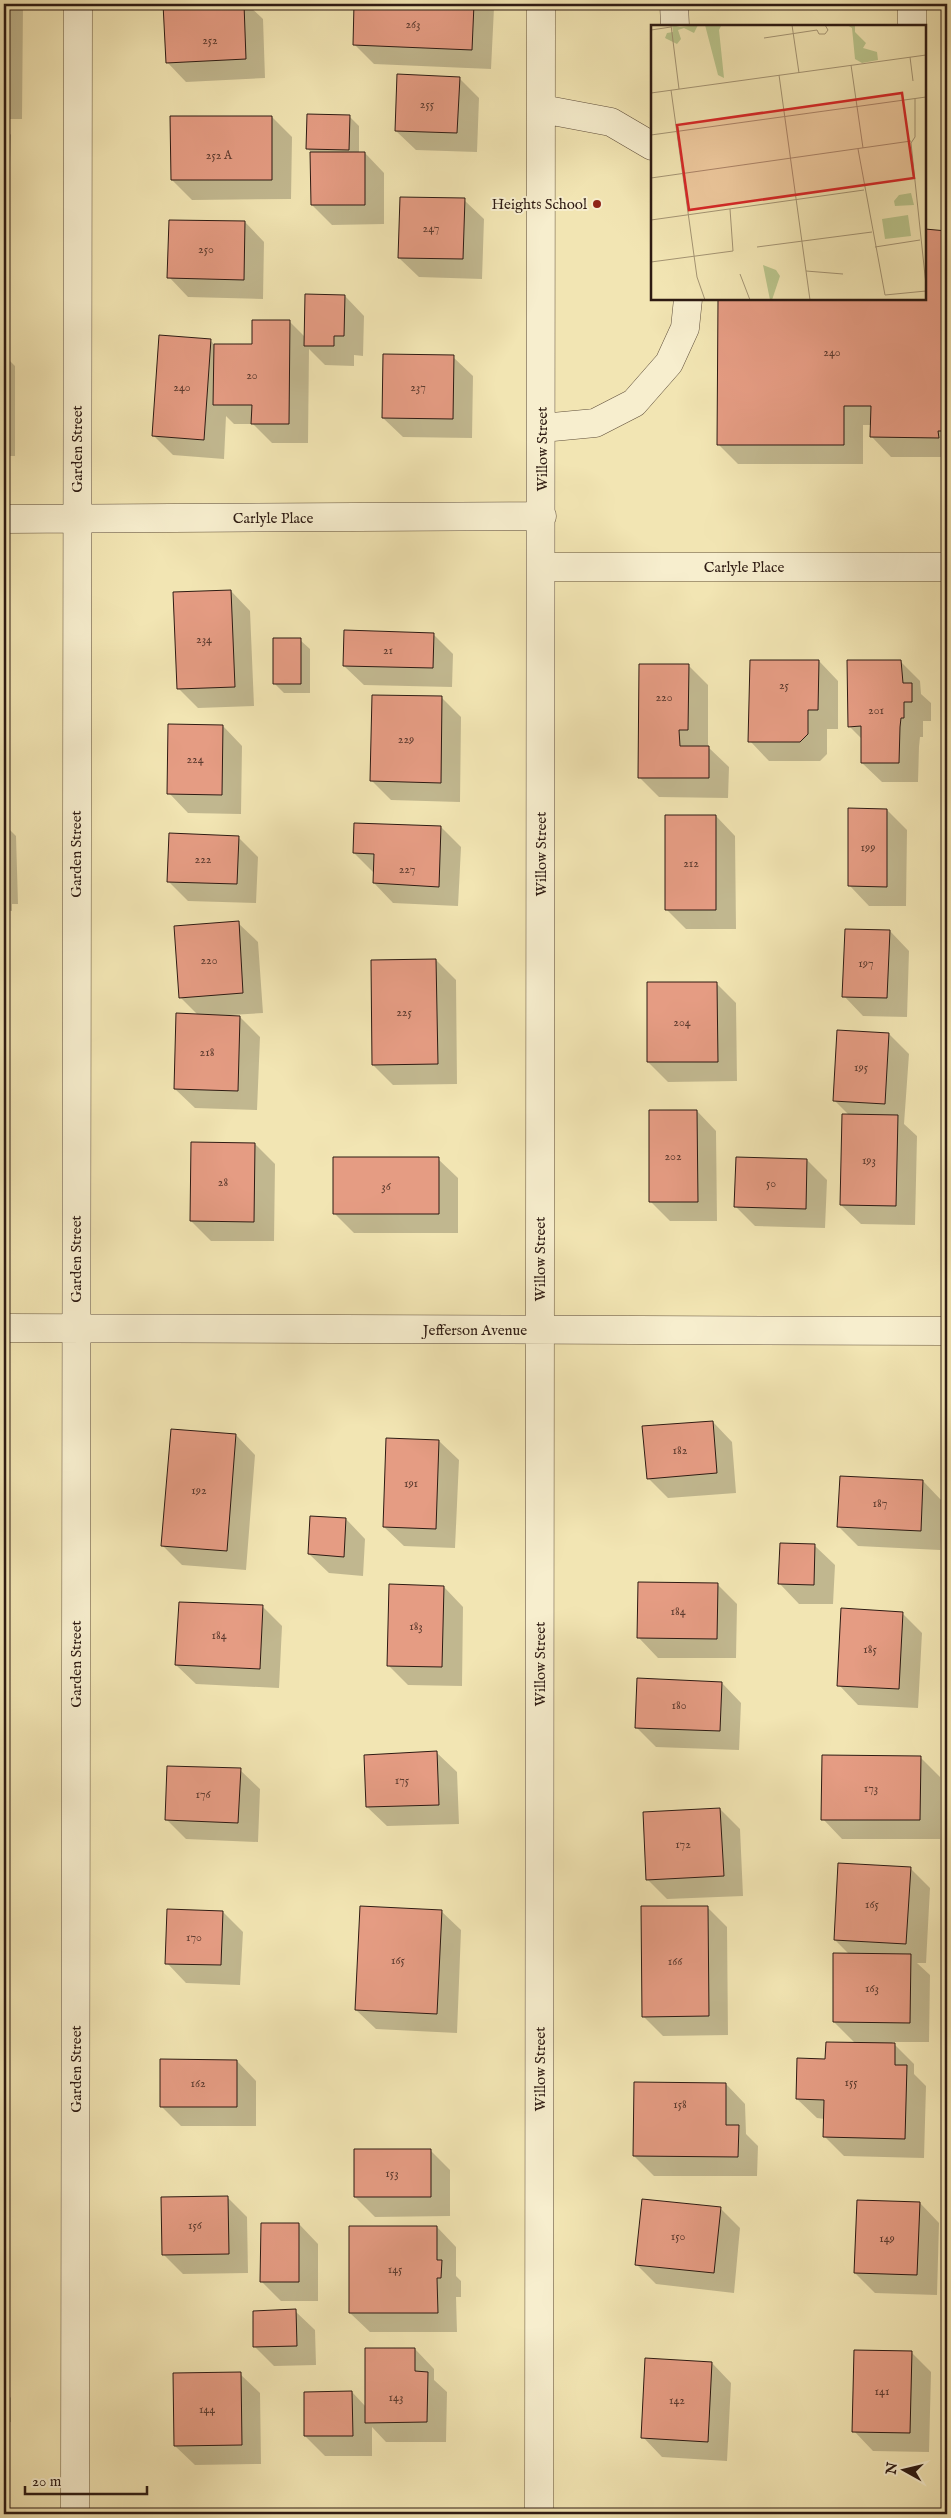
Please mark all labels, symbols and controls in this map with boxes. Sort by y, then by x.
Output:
house number: 263 [405,17,421,32]
inset map [651,25,926,300]
house number: 252 [202,33,218,48]
house number: 255 [420,97,435,112]
house number: 252 A [206,148,233,163]
place label: Heights School [491,195,588,214]
marker: Heights School [591,198,603,210]
house number: 247 [423,221,439,236]
house number: 250 [198,242,214,257]
house number: 240 [823,345,841,360]
house number: 20 [246,368,258,383]
house number: 240 [173,380,191,395]
house number: 237 [410,380,426,395]
street label: Garden Street [68,405,87,493]
street label: Willow Street [533,407,552,491]
street label: Carlyle Place [233,509,313,528]
street label: Carlyle Place [704,558,784,577]
house number: 234 [196,632,212,647]
house number: 21 [383,643,393,658]
house number: 25 [779,678,790,693]
house number: 220 [655,690,673,705]
house number: 201 [868,703,884,718]
house number: 229 [398,732,414,747]
house number: 224 [186,752,204,767]
street label: Garden Street [67,810,86,898]
street label: Willow Street [532,812,551,896]
house number: 199 [861,840,875,855]
house number: 222 [195,852,212,867]
house number: 212 [683,856,699,871]
house number: 227 [399,862,415,877]
house number: 220 [200,953,218,968]
house number: 197 [858,956,874,971]
house number: 225 [396,1005,412,1020]
house number: 204 [673,1015,691,1030]
house number: 218 [200,1045,215,1060]
house number: 195 [854,1060,869,1075]
house number: 202 [664,1149,682,1164]
house number: 193 [862,1153,876,1168]
house number: 28 [218,1175,228,1190]
house number: 50 [766,1176,776,1191]
house number: 36 [381,1179,392,1194]
street label: Garden Street [67,1215,86,1303]
street label: Willow Street [531,1217,550,1301]
street label: Jefferson Avenue [421,1321,527,1340]
house number: 182 [673,1443,688,1458]
house number: 191 [404,1476,418,1491]
house number: 192 [191,1483,207,1498]
house number: 187 [873,1496,887,1511]
house number: 184 [670,1604,686,1619]
house number: 183 [409,1619,423,1634]
street label: Garden Street [67,1620,86,1708]
street label: Willow Street [531,1622,550,1706]
house number: 184 [211,1628,227,1643]
house number: 185 [863,1642,877,1657]
house number: 180 [671,1698,687,1713]
house number: 175 [395,1773,410,1788]
house number: 173 [864,1781,878,1796]
house number: 176 [195,1787,212,1802]
house number: 172 [675,1837,691,1852]
house number: 165 [865,1897,880,1912]
house number: 170 [186,1930,202,1945]
house number: 165 [391,1953,406,1968]
house number: 166 [668,1954,683,1969]
house number: 163 [865,1981,879,1996]
street label: Garden Street [67,2025,86,2113]
street label: Willow Street [531,2027,550,2111]
house number: 155 [844,2075,858,2090]
house number: 162 [190,2076,206,2091]
house number: 158 [673,2097,687,2112]
house number: 153 [385,2166,399,2181]
house number: 156 [188,2218,203,2233]
house number: 150 [671,2229,685,2244]
house number: 149 [879,2231,895,2246]
house number: 145 [388,2262,403,2277]
house number: 141 [875,2384,889,2399]
house number: 143 [389,2390,403,2405]
house number: 142 [669,2393,685,2408]
house number: 144 [199,2402,215,2417]
north arrow [878,2446,928,2496]
text: N [882,2461,902,2477]
scale bar [25,2463,148,2495]
text: 20 m [32,2472,62,2491]

